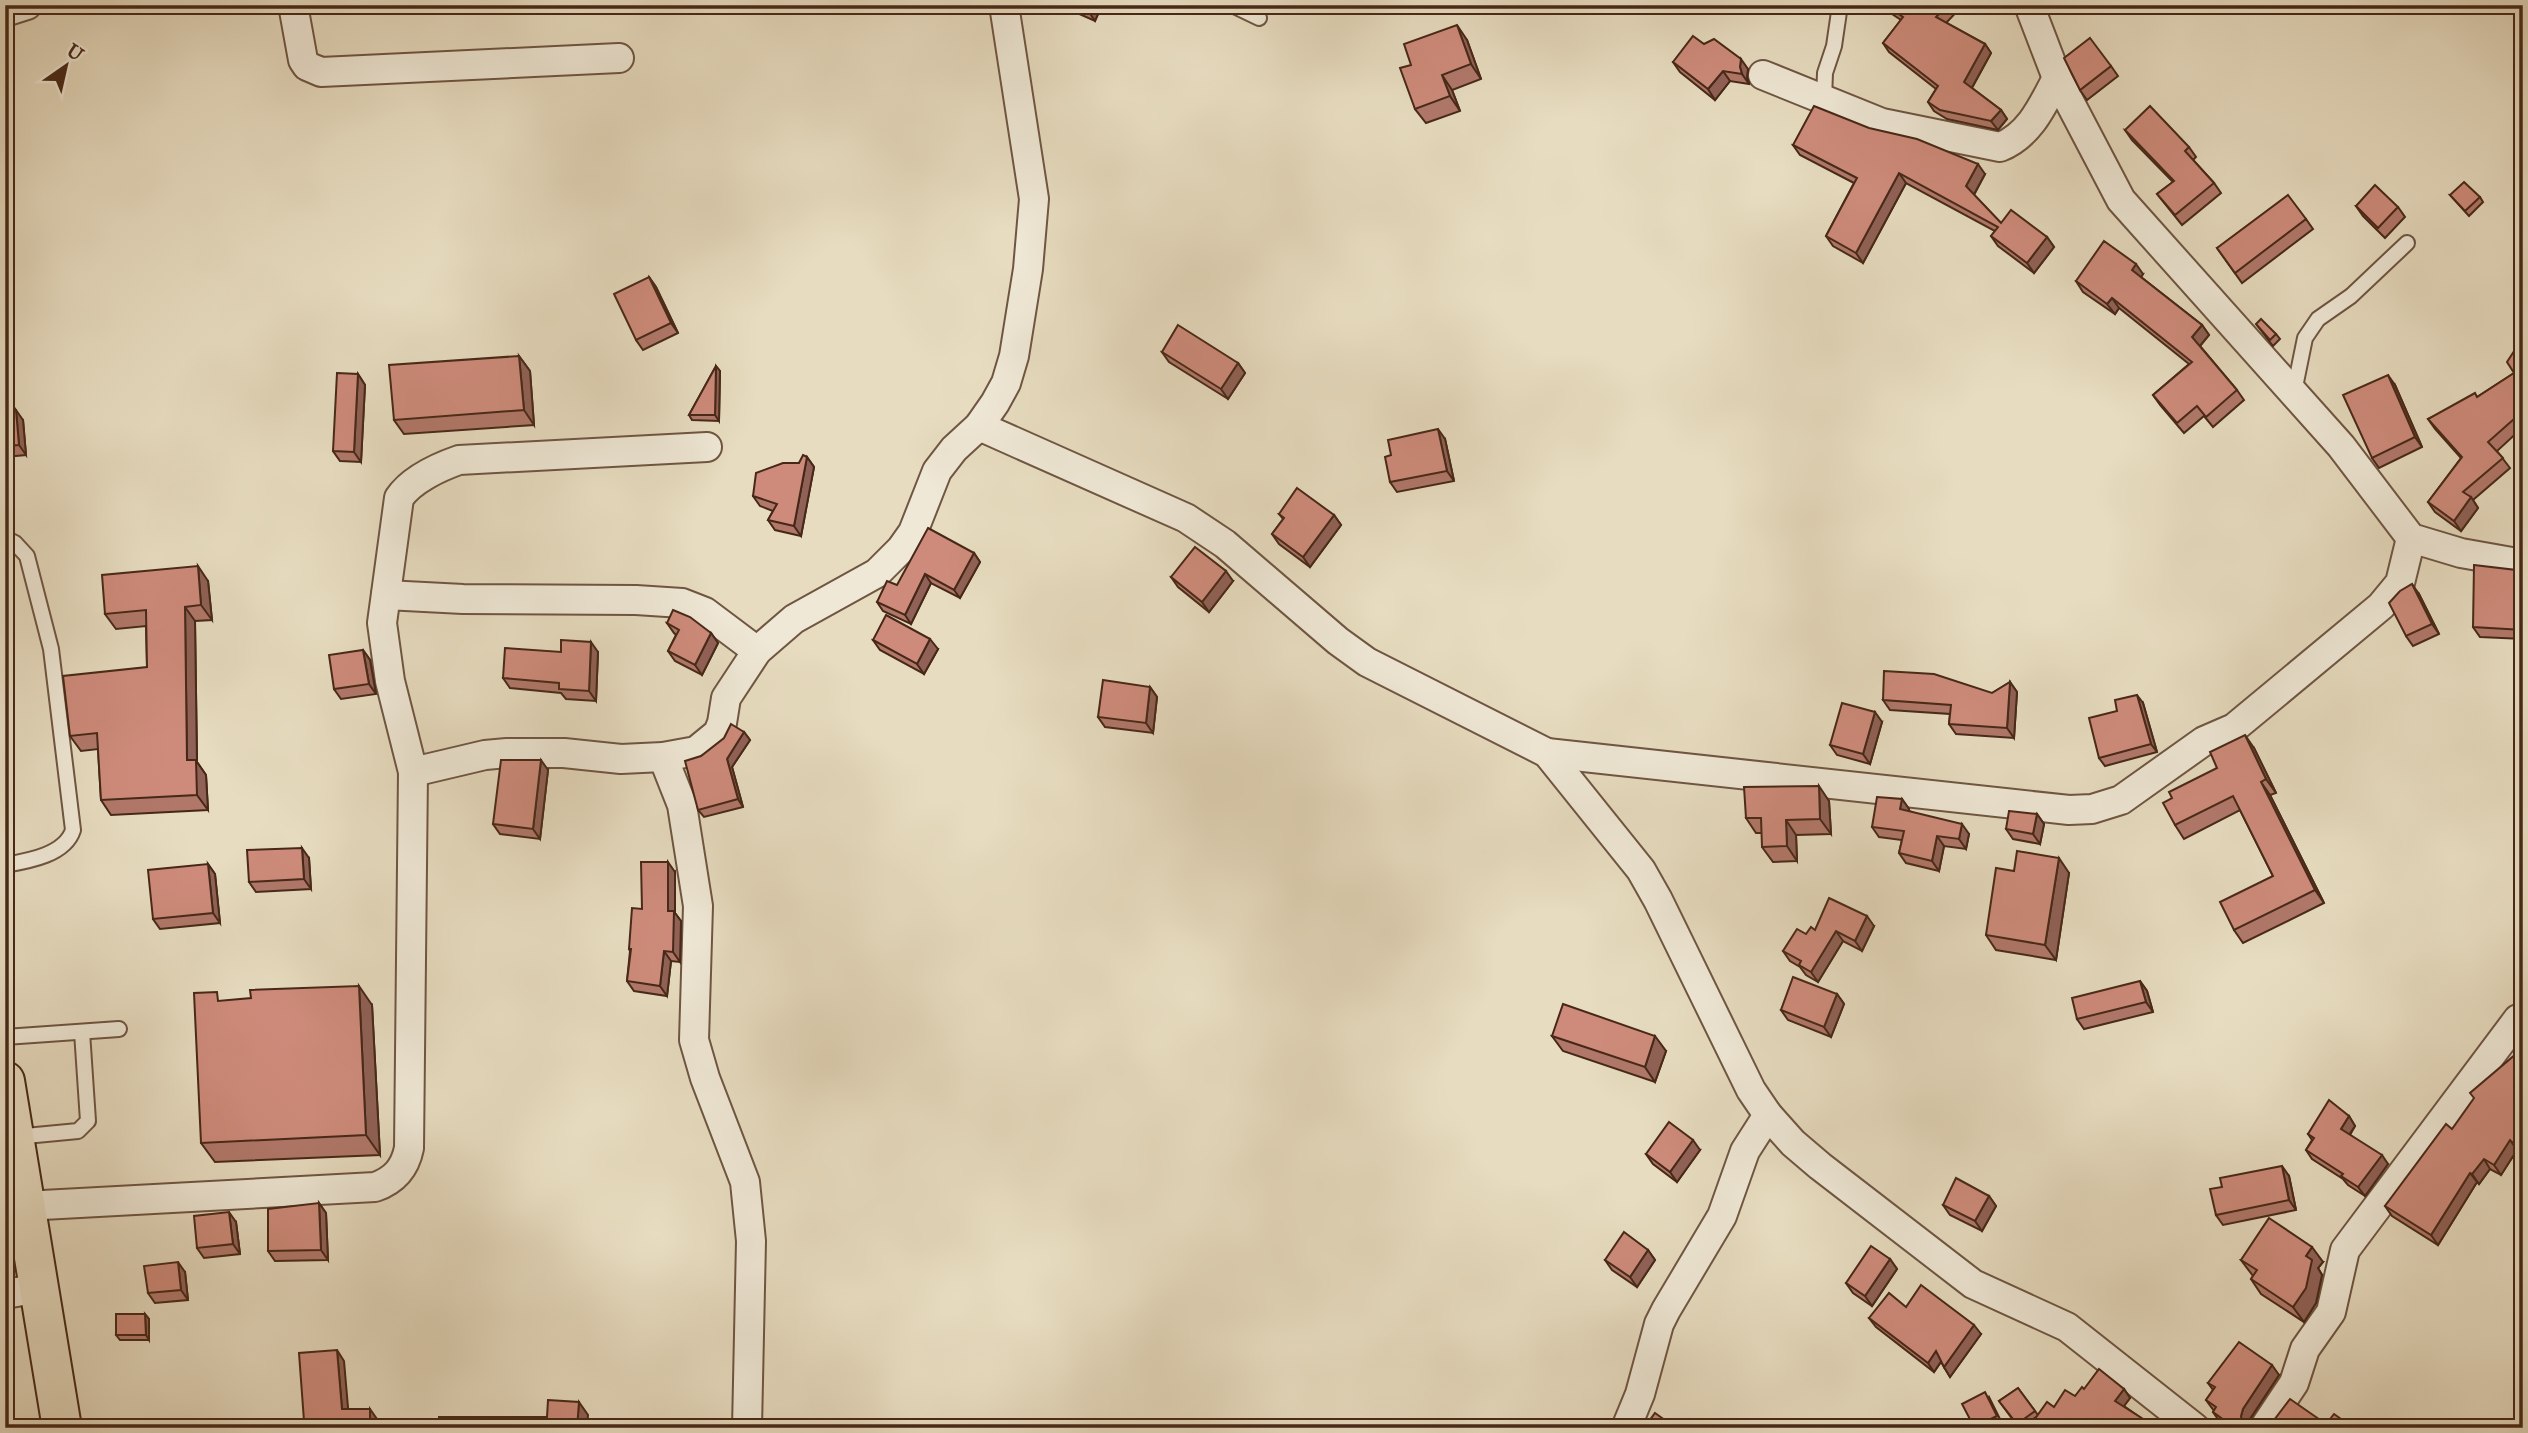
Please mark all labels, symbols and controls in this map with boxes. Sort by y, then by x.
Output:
north arrow [32,32,102,102]
text: U [63,39,89,67]

